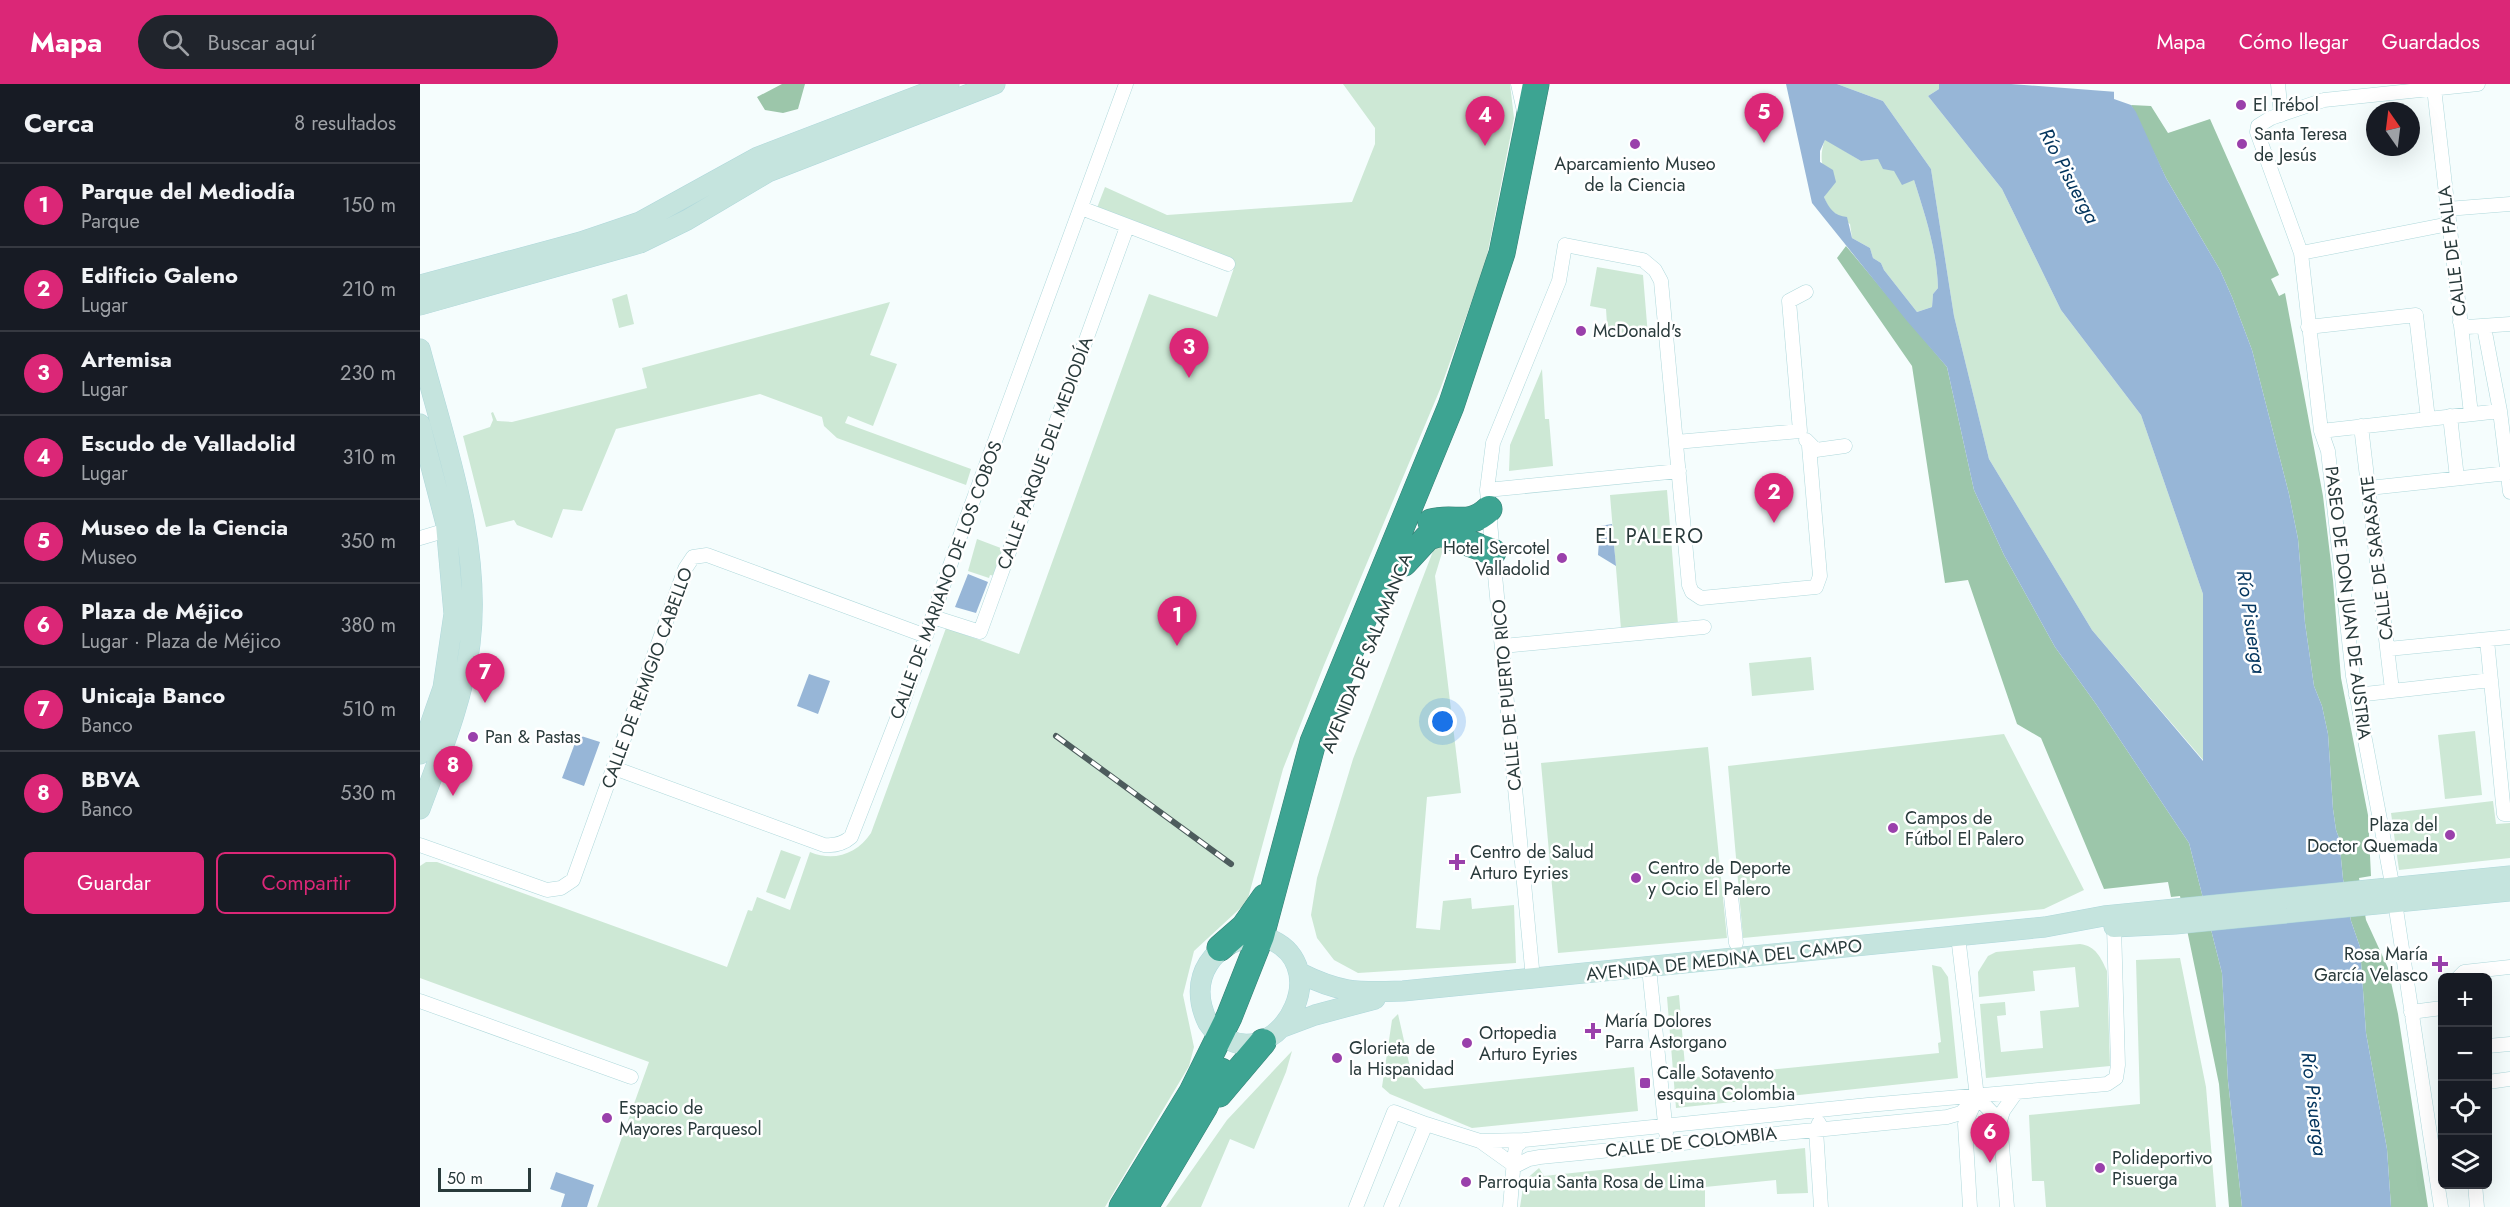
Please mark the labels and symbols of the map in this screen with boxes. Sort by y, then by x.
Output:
place label: El Trébol [2253,92,2319,118]
pin: 5 [1744,94,1784,143]
pin: 4 [1466,97,1504,146]
marker: El Trébol [2234,98,2248,112]
north arrow [2366,102,2420,156]
place label: Santa Teresa de Jesús [2254,121,2347,168]
water label: Río Pisuerga [2032,123,2106,229]
marker: Aparcamiento Museo de la Ciencia [1628,137,1642,151]
marker: Santa Teresa de Jesús [2235,137,2249,151]
place label: Aparcamiento Museo de la Ciencia [1554,151,1716,198]
street label: CALLE DE FALLA [2431,184,2473,318]
place label: McDonald's [1593,318,1681,344]
marker: McDonald's [1574,324,1588,338]
pin: 3 [1170,328,1208,378]
street label: CALLE PARQUE DEL MEDIODÍA [991,333,1099,573]
street label: CALLE DE MARIANO DE LOS COBOS [883,437,1009,723]
street label: PASEO DE DON JUAN DE AUSTRIA [2318,465,2378,741]
pin: 2 [1754,474,1794,523]
street label: CALLE DE SARASATE [2354,474,2400,642]
district label: EL PALERO [1595,522,1705,551]
place label: Hotel Sercotel Valladolid [1443,535,1550,582]
street label: AVENIDA DE SALAMANCA [1315,549,1419,757]
marker: Hotel Sercotel Valladolid [1555,551,1569,565]
street label: CALLE DE REMIGIO CABELLO [595,564,699,792]
water label: Río Pisuerga [2228,568,2274,676]
pin: 1 [1158,596,1197,646]
street label: CALLE DE PUERTO RICO [1486,598,1528,792]
pin: 7 [466,654,504,703]
your location [1428,707,1457,736]
place label: Pan & Pastas [485,724,581,750]
marker: Pan & Pastas [466,730,480,744]
pin: 8 [434,746,472,796]
place label: Campos de Fútbol El Palero [1905,805,2024,852]
place label: Plaza del Doctor Quemada [2307,812,2438,859]
marker: Campos de Fútbol El Palero [1886,821,1900,835]
marker: Plaza del Doctor Quemada [2443,828,2457,842]
place label: Centro de Salud Arturo Eyries [1470,839,1594,886]
marker: Centro de Salud Arturo Eyries [1448,853,1466,871]
place label: Centro de Deporte y Ocio El Palero [1648,855,1791,902]
marker: Centro de Deporte y Ocio El Palero [1629,871,1643,885]
street label: AVENIDA DE MEDINA DEL CAMPO [1585,933,1863,987]
place label: Rosa María García Velasco [2314,941,2428,988]
marker: Rosa María García Velasco [2433,957,2447,971]
place label: María Dolores Parra Astorgano [1605,1008,1727,1055]
place label: Ortopedia Arturo Eyries [1479,1020,1577,1067]
marker: María Dolores Parra Astorgano [1586,1024,1600,1038]
place label: Glorieta de la Hispanidad [1349,1035,1454,1082]
marker: Ortopedia Arturo Eyries [1460,1036,1474,1050]
water label: Río Pisuerga [2293,1050,2335,1158]
marker: Glorieta de la Hispanidad [1330,1051,1344,1065]
place label: Calle Sotavento esquina Colombia [1657,1060,1795,1107]
marker: Calle Sotavento esquina Colombia [1638,1076,1652,1090]
place label: Espacio de Mayores Parquesol [619,1095,762,1142]
marker: Espacio de Mayores Parquesol [600,1111,614,1125]
pin: 6 [1970,1114,2010,1163]
street label: CALLE DE COLOMBIA [1604,1120,1778,1164]
place label: Polideportivo Pisuerga [2112,1145,2212,1192]
marker: Polideportivo Pisuerga [2093,1161,2107,1175]
scale bar [438,1165,531,1192]
place label: Parroquia Santa Rosa de Lima [1478,1169,1704,1195]
marker: Parroquia Santa Rosa de Lima [1459,1175,1473,1189]

